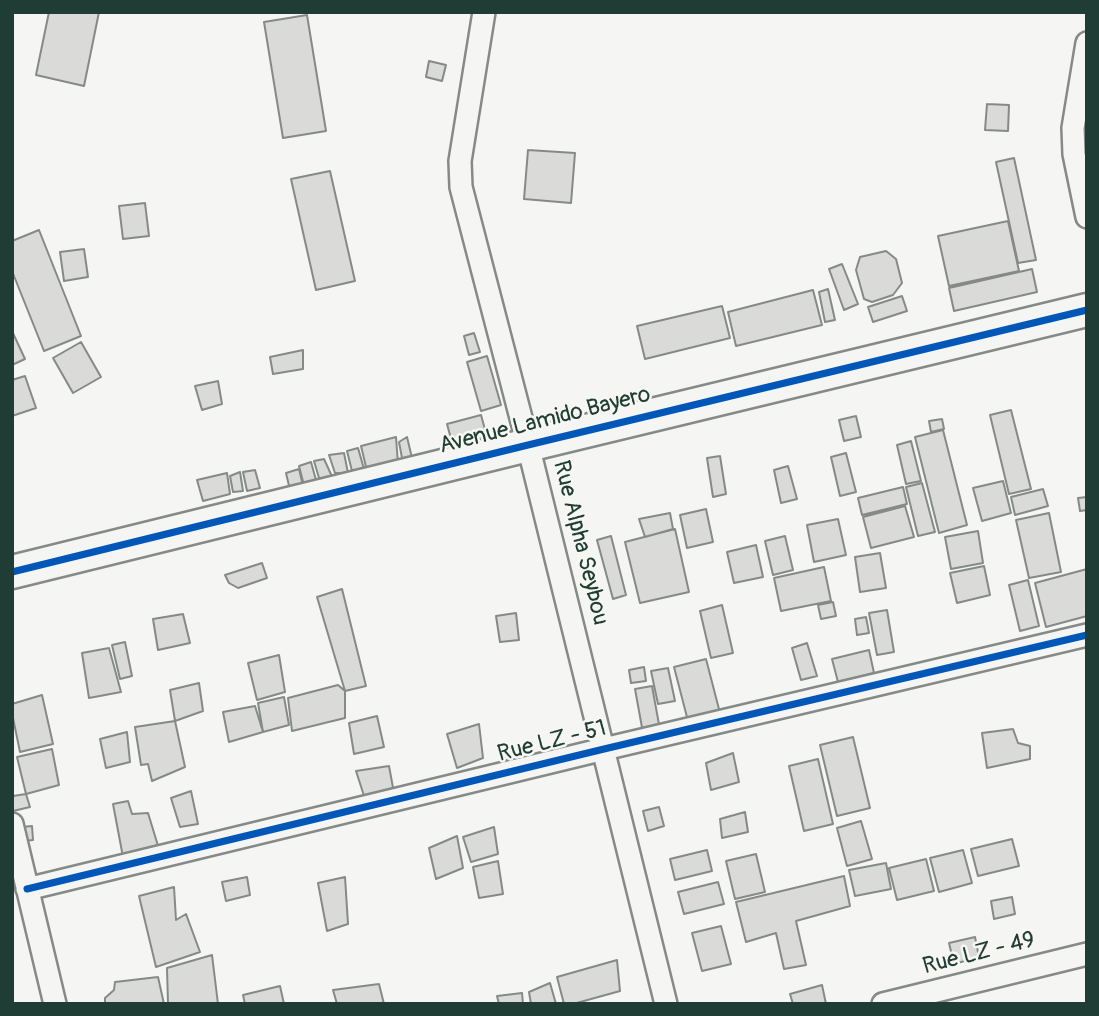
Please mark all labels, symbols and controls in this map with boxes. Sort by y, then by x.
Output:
street label: Avenue Lamido Bayero [436,381,654,461]
street label: Rue Alpha Seybou [546,458,614,628]
street label: Rue LZ - 51 [495,715,609,769]
street label: Rue LZ - 49 [920,927,1038,981]

